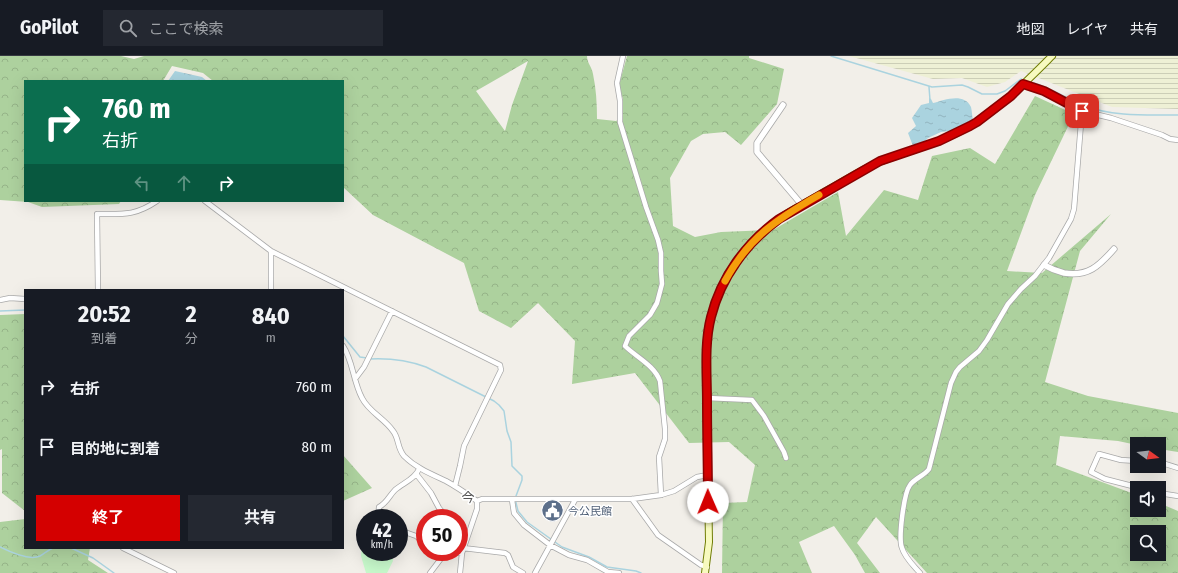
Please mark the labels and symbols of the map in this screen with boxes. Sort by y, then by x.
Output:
pin [1065,94,1099,128]
north arrow [1130,437,1166,473]
position arrow [687,481,729,523]
district label: 今 [461,490,475,505]
public building icon: 今公民館 [540,498,566,524]
place label: 今公民館 [568,505,612,518]
speed limit sign: 50 [416,509,468,561]

